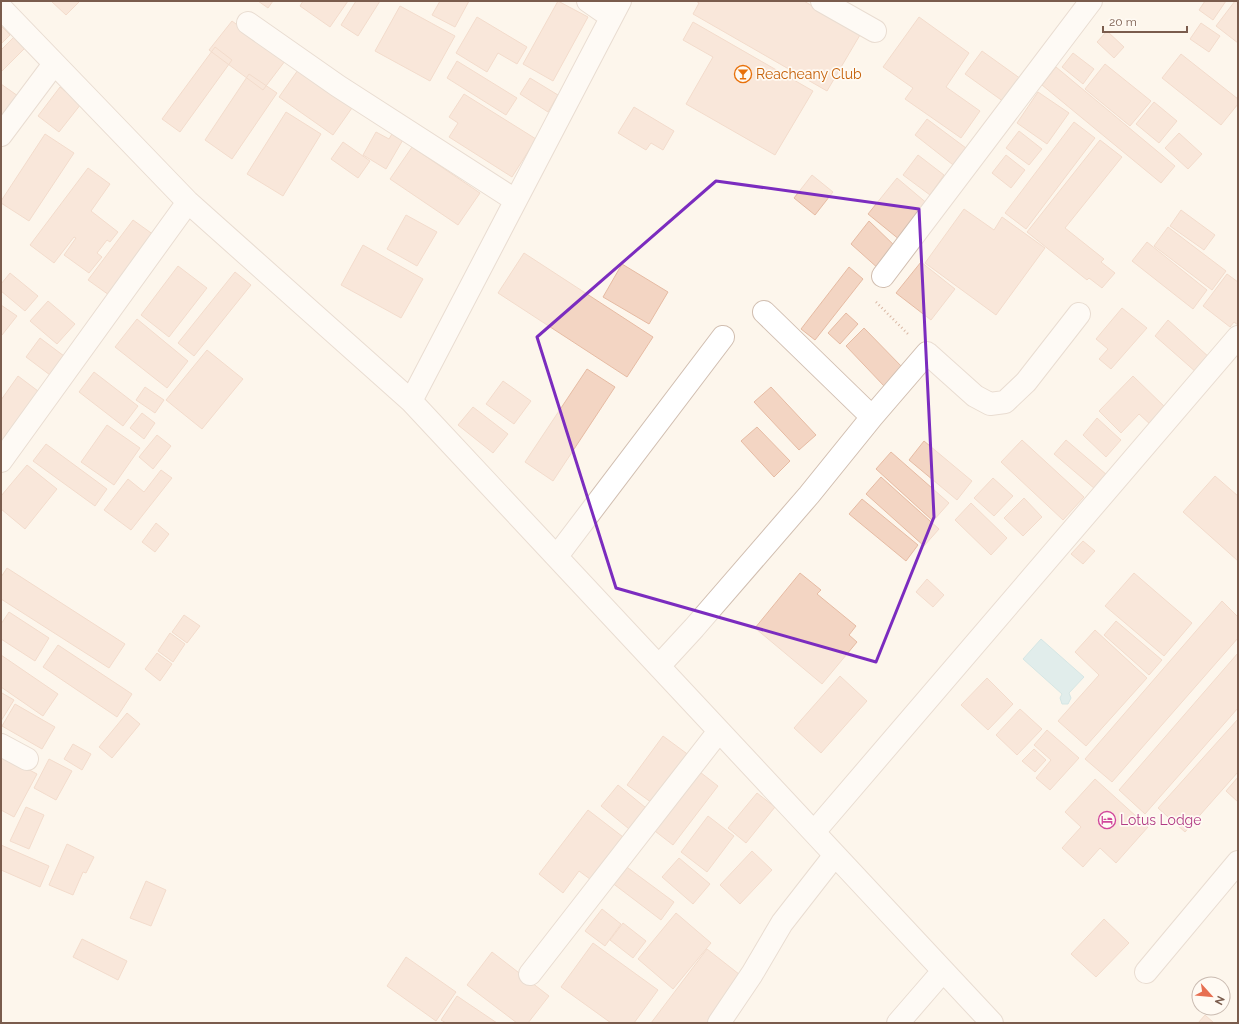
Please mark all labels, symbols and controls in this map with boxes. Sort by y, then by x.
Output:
scale bar [1103,8,1187,34]
text: 20 m [1109,15,1137,29]
bar icon: Reacheany Club [733,64,753,84]
place label: Reacheany Club [756,66,862,82]
hotel icon: Lotus Lodge [1097,810,1117,830]
place label: Lotus Lodge [1120,812,1201,828]
north arrow [1191,976,1231,1016]
text: N [1212,994,1227,1007]

